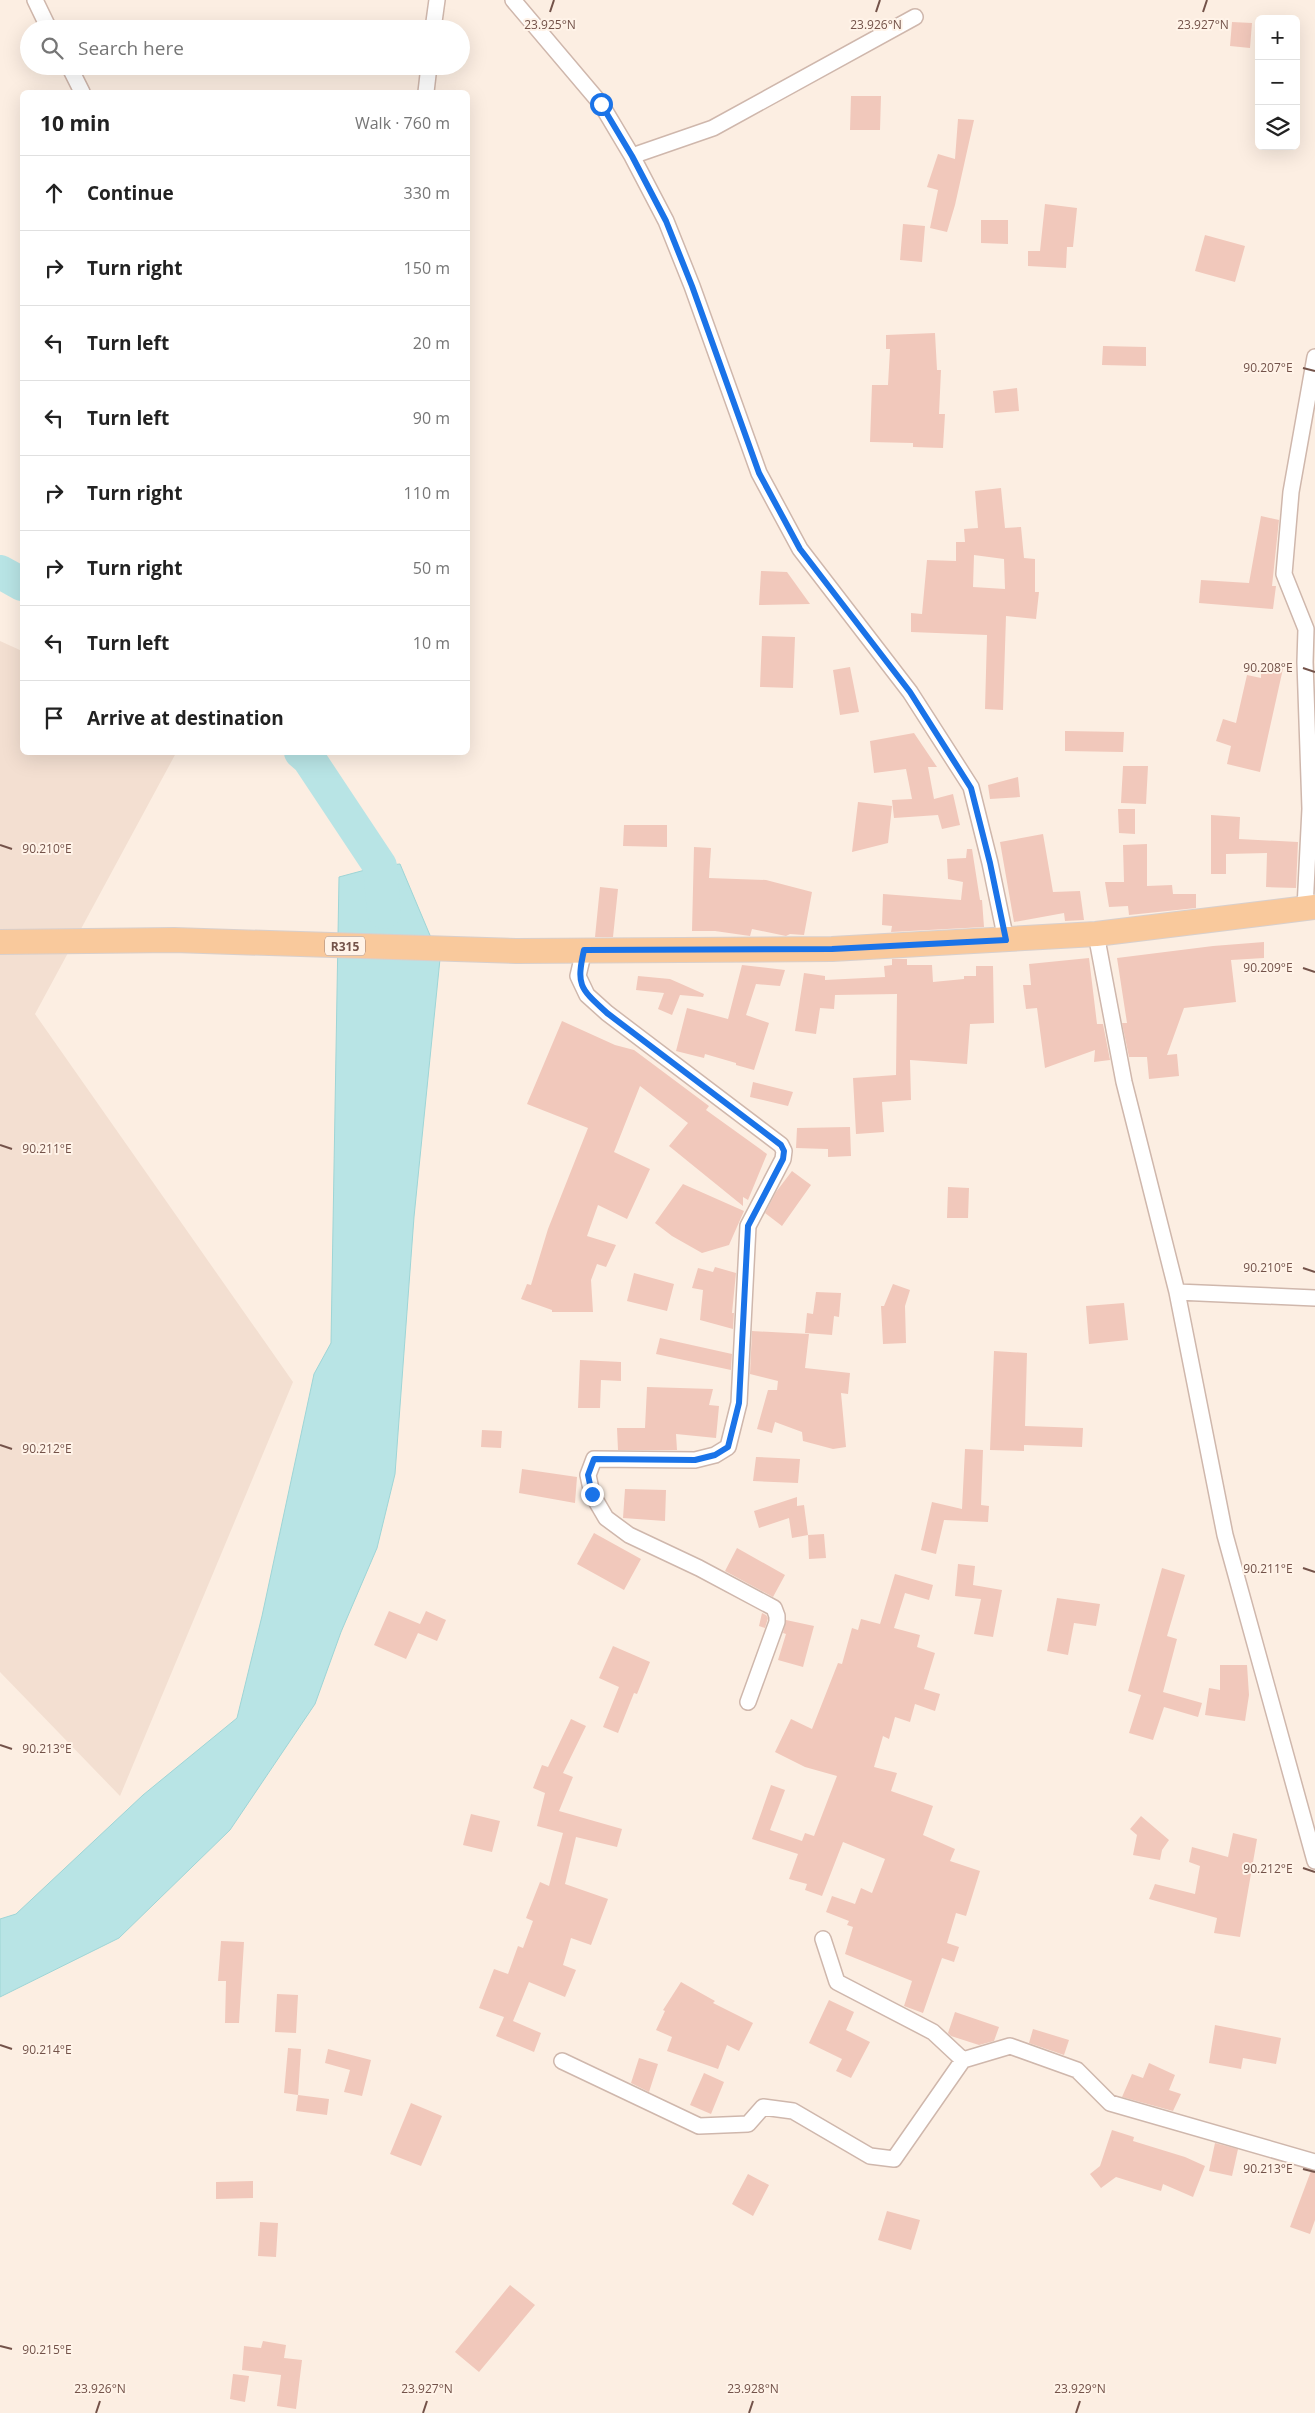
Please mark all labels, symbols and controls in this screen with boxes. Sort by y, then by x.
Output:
map controls [1255,15,1300,150]
button: + [1255,15,1300,60]
text: 23.925°N [524,16,576,33]
text: 23.926°N [850,16,902,33]
text: 23.927°N [1177,16,1229,33]
search box [20,20,470,75]
icon: search [38,34,66,62]
text: Search here [78,35,184,61]
button: − [1255,60,1300,105]
route start [590,93,613,116]
button: layers [1255,105,1300,150]
text: 10 min [40,109,110,137]
text: Walk · 760 m [355,112,450,134]
icon: ahead [40,179,68,207]
text: Continue [87,180,174,206]
text: 330 m [404,182,450,204]
icon: right [40,254,68,282]
text: Turn right [87,255,182,281]
text: 150 m [404,257,450,279]
icon: left [40,329,68,357]
text: Turn left [87,330,169,356]
text: 20 m [413,332,450,354]
text: 90.207°E [1243,359,1293,376]
icon: left [40,404,68,432]
text: Turn left [87,405,169,431]
text: 90 m [413,407,450,429]
icon: right [40,479,68,507]
text: Turn right [87,480,182,506]
text: 110 m [404,482,450,504]
icon: right [40,554,68,582]
text: Turn right [87,555,182,581]
text: 50 m [413,557,450,579]
icon: left [40,629,68,657]
text: Turn left [87,630,169,656]
text: 10 m [413,632,450,654]
text: 90.208°E [1243,659,1293,676]
icon: arrive [40,704,68,732]
text: Arrive at destination [87,705,284,731]
text: 90.210°E [22,840,72,857]
road number: R315 [325,936,365,956]
text: 90.209°E [1243,959,1293,976]
text: 90.211°E [22,1140,72,1157]
text: 90.210°E [1243,1259,1293,1276]
text: 90.212°E [22,1440,72,1457]
route end [581,1483,604,1506]
text: 90.211°E [1243,1560,1293,1577]
text: 90.213°E [22,1740,72,1757]
text: 90.212°E [1243,1860,1293,1877]
text: 90.214°E [22,2041,72,2058]
text: 90.213°E [1243,2160,1293,2177]
text: 90.215°E [22,2341,72,2358]
text: 23.926°N [74,2380,126,2397]
text: 23.927°N [401,2380,453,2397]
text: 23.928°N [727,2380,779,2397]
text: 23.929°N [1054,2380,1106,2397]

